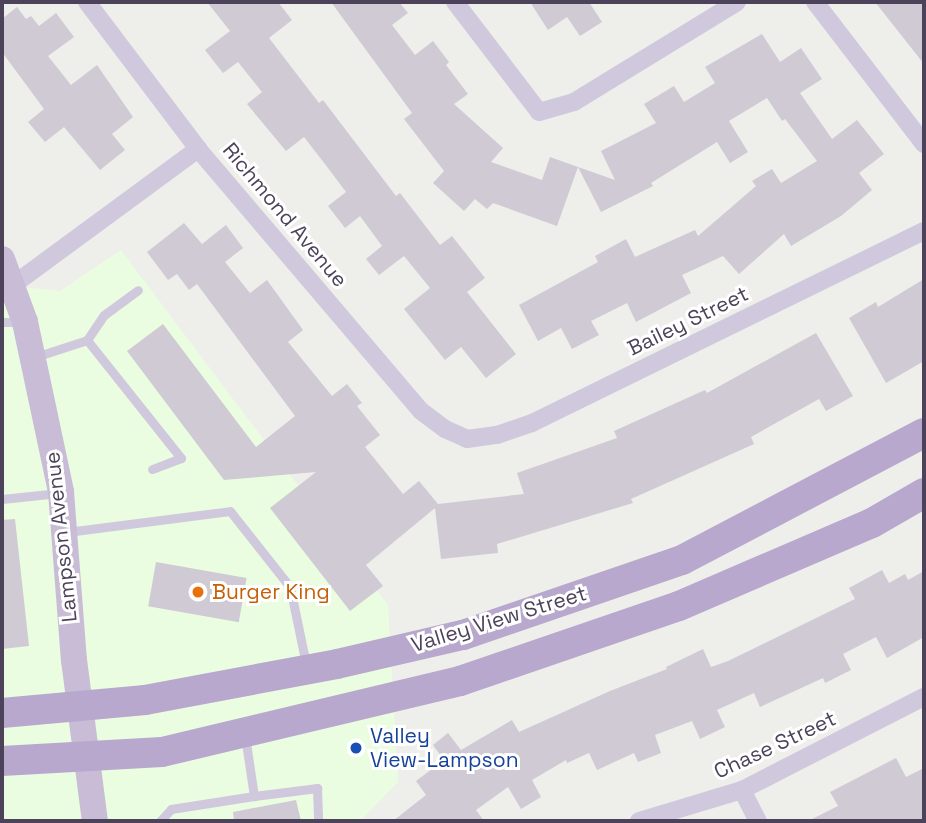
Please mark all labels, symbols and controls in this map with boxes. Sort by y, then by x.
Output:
street label: Richmond Avenue [217,138,353,292]
street label: Bailey Street [624,281,752,361]
street label: Lampson Avenue [40,450,82,624]
place label: Burger King [212,579,330,605]
street label: Valley View Street [408,580,590,658]
marker: Burger King [190,584,206,600]
street label: Chase Street [710,706,840,784]
place label: Valley View-Lampson [370,723,519,773]
marker: Valley View-Lampson [348,740,364,756]

